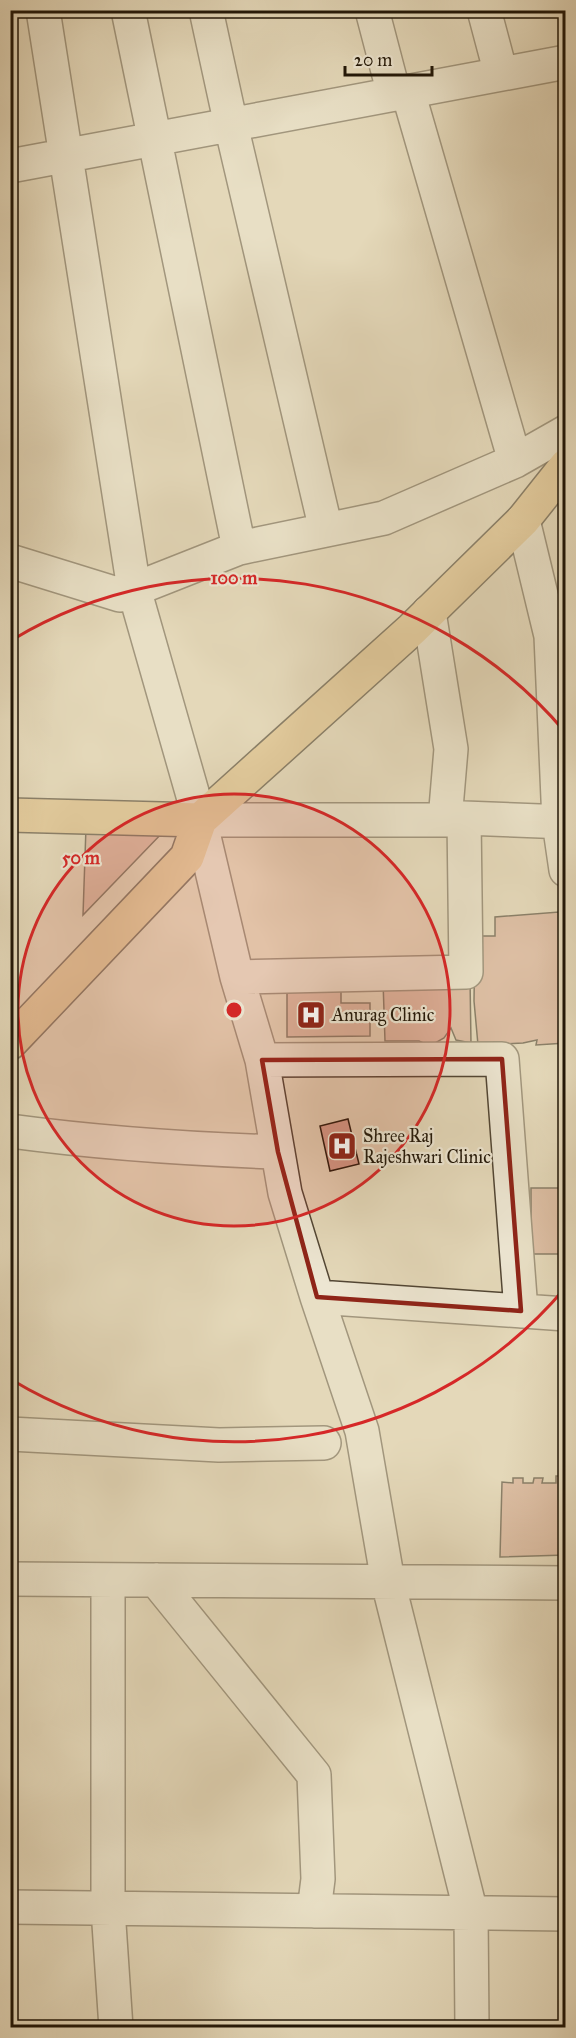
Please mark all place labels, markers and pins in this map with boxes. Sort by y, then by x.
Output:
hospital icon: Anurag Clinic [295,999,327,1031]
centre of rings [224,1000,244,1020]
place label: Anurag Clinic [331,1004,435,1027]
place label: Shree Raj Rajeshwari Clinic [363,1125,491,1168]
hospital icon: Shree Raj Rajeshwari Clinic [326,1130,358,1162]

